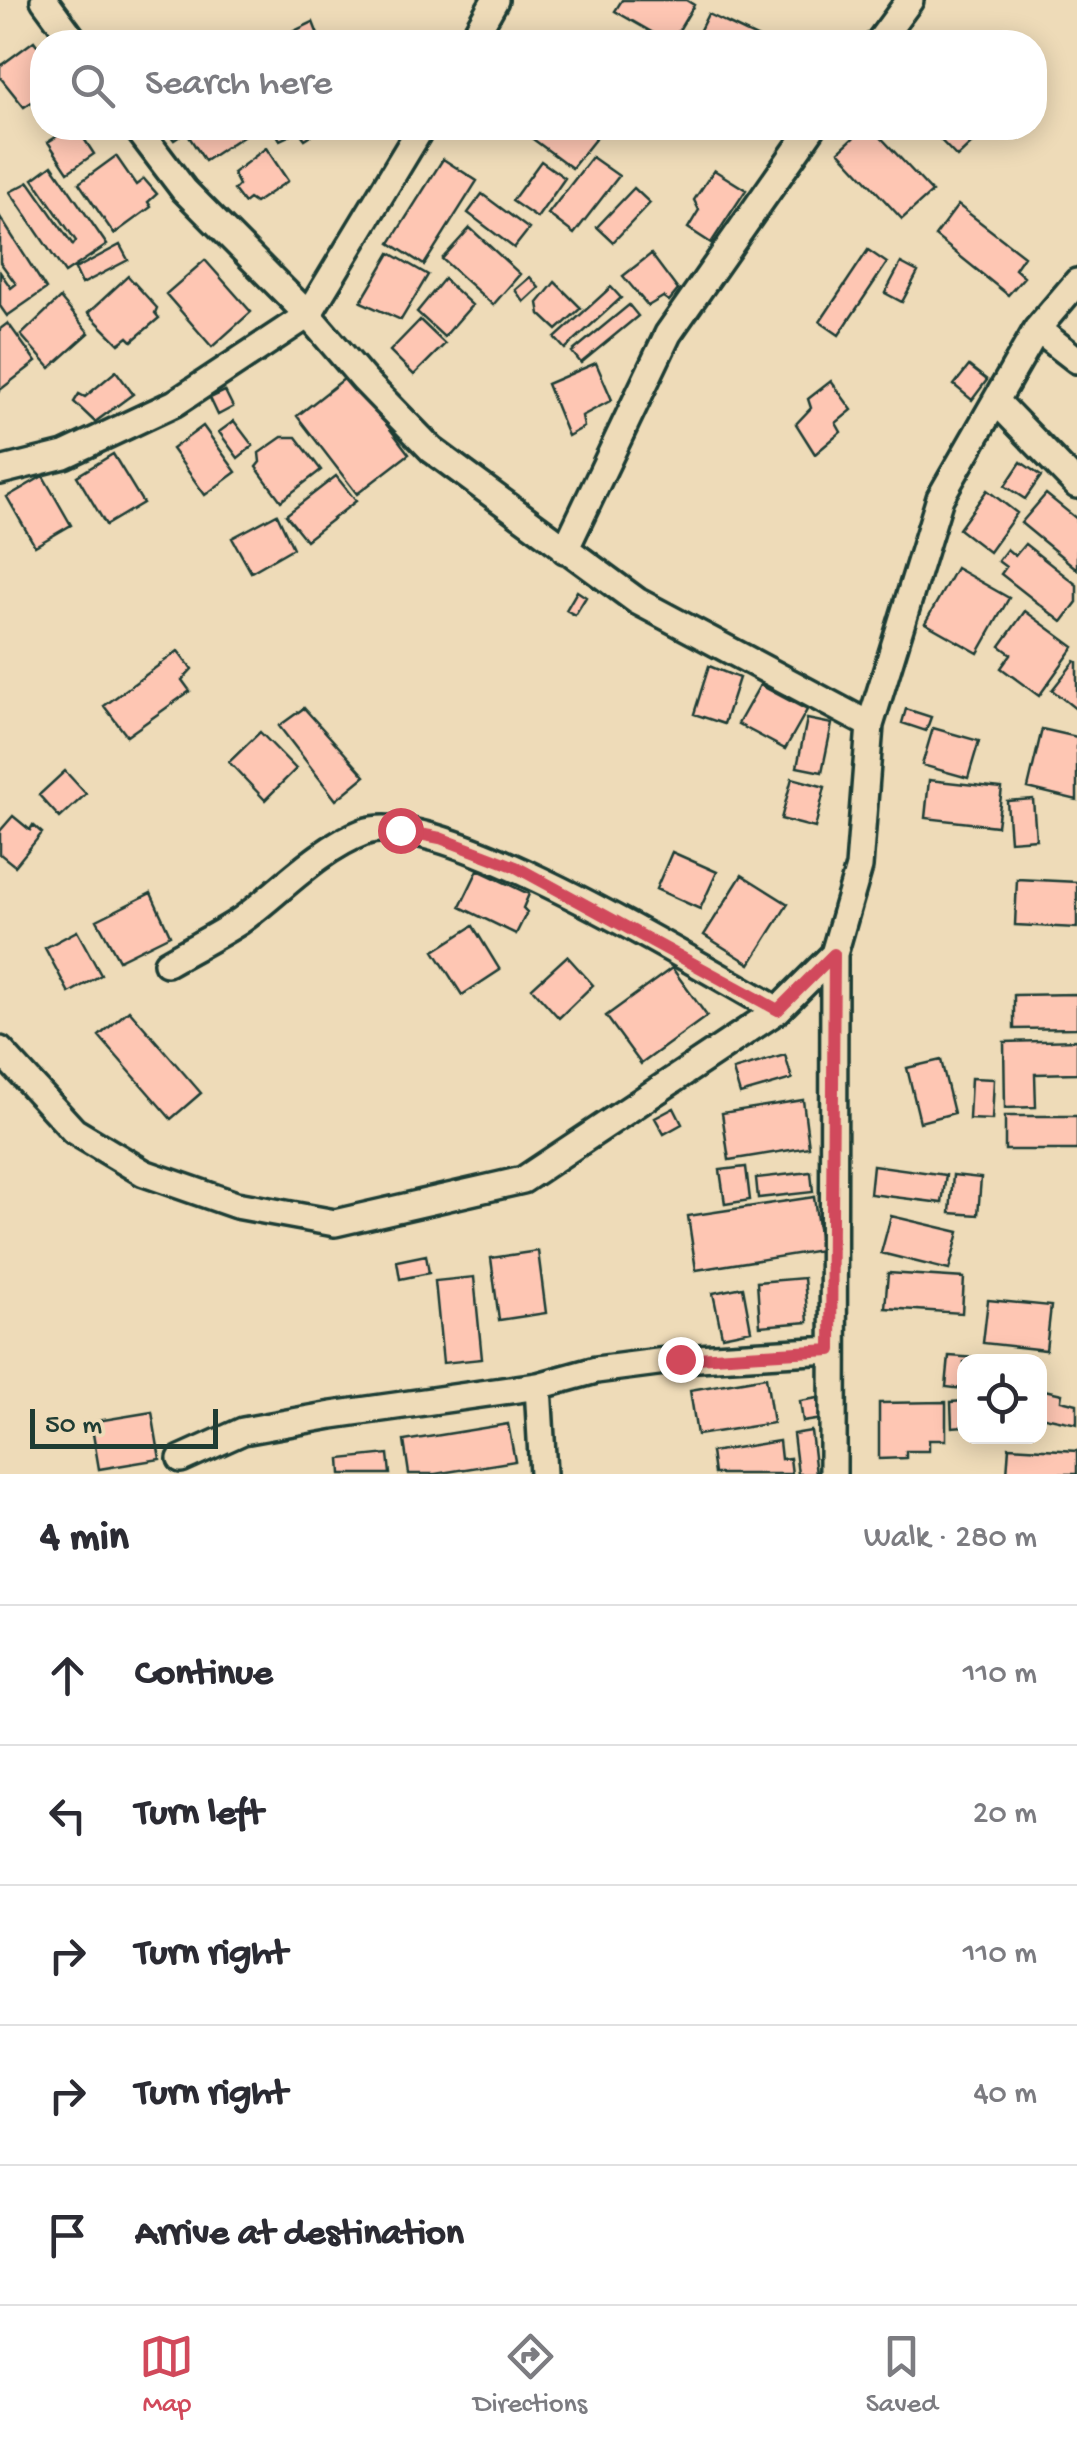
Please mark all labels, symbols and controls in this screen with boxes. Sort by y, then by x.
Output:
search box [30,30,1047,140]
icon: search [65,58,120,113]
text: Search here [145,63,332,107]
route start [378,808,424,854]
route end [658,1337,704,1383]
map controls [957,1354,1047,1444]
button: locate [957,1354,1047,1444]
scale bar [30,1404,218,1448]
text: 50 m [45,1410,102,1443]
text: 4 min [40,1515,129,1564]
text: Walk · 280 m [864,1520,1037,1558]
icon: ahead [40,1648,95,1703]
text: Continue [135,1653,273,1697]
text: 110 m [963,1656,1037,1694]
icon: left [40,1788,95,1843]
text: Turn left [135,1793,263,1837]
text: 20 m [973,1796,1037,1834]
icon: right [40,1928,95,1983]
text: Turn right [135,1933,287,1977]
text: 110 m [963,1936,1037,1974]
icon: right [40,2068,95,2123]
text: Turn right [135,2073,287,2117]
text: 40 m [973,2076,1037,2114]
icon: arrive [40,2208,95,2263]
text: Arrive at destination [135,2213,464,2257]
tab: Map [139,2329,194,2422]
tab: Directions [473,2329,587,2422]
tab: Saved [866,2329,938,2422]

